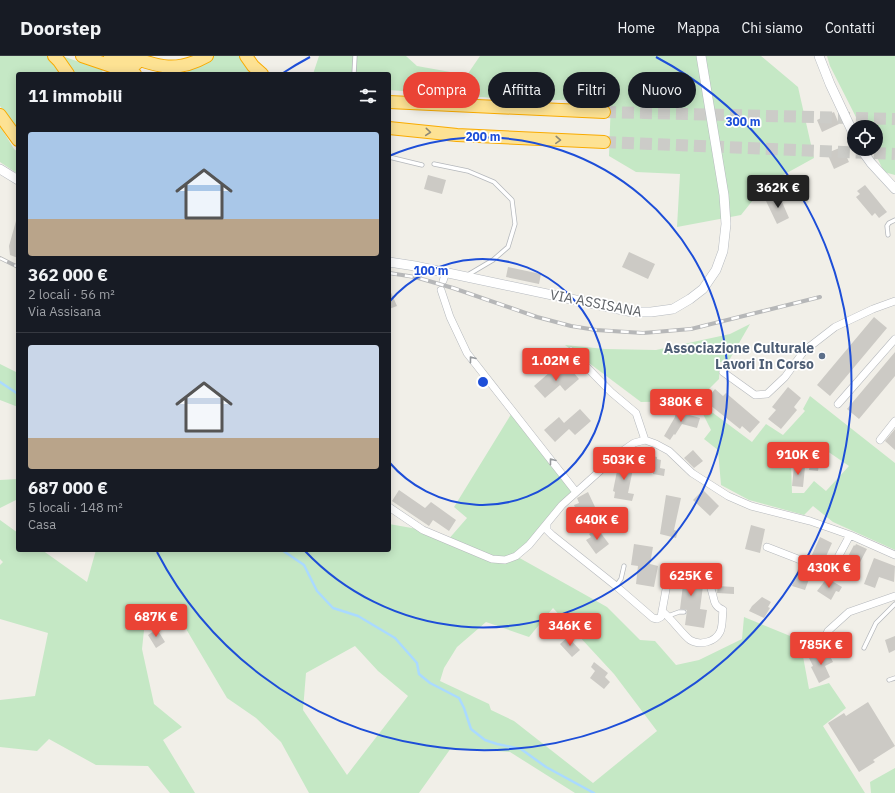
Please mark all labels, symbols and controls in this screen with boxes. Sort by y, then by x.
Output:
text: Doorstep [20,16,101,40]
text: Home [617,19,655,37]
text: Mappa [677,19,720,37]
text: Chi siamo [742,19,803,37]
text: Contatti [825,19,875,37]
chip: Compra [403,72,480,108]
chip: Affitta [488,72,555,108]
chip: Filtri [563,72,620,108]
chip: Nuovo [628,72,696,108]
text: 11 immobili [28,85,122,107]
icon: filters [357,85,379,107]
text: 300 m [725,114,761,129]
map controls [847,120,883,156]
button: locate [847,120,883,156]
one-way arrow [425,128,431,137]
text: 200 m [465,129,501,144]
one-way arrow [555,135,561,144]
icon: home [168,158,240,230]
pin: 362K € [745,175,811,209]
text: 362K € [756,179,800,196]
text: 100 m [413,263,449,278]
text: 362 000 € [28,264,108,286]
street label: VIA ASSISANA [549,285,643,321]
text: 2 locali · 56 m² [28,286,115,303]
text: Via Assisana [28,303,101,320]
place label: Associazione Culturale Lavori In Corso [664,339,814,373]
pin: 1.02M € [519,348,593,382]
marker: Associazione Culturale Lavori In Corso [817,351,827,361]
text: 1.02M € [531,352,581,369]
one-way arrow [469,357,476,364]
icon: home [168,371,240,443]
centre of rings [476,375,490,389]
pin: 380K € [648,389,714,423]
text: 380K € [659,393,703,410]
pin: 910K € [765,442,831,476]
text: 910K € [776,446,820,463]
pin: 503K € [591,447,657,481]
text: 503K € [602,451,646,468]
one-way arrow [550,459,557,466]
text: 687 000 € [28,477,108,499]
text: 5 locali · 148 m² [28,499,123,516]
pin: 640K € [564,507,630,541]
text: 640K € [575,511,619,528]
text: Casa [28,516,56,533]
pin: 430K € [796,555,862,589]
text: 430K € [807,559,851,576]
pin: 625K € [658,563,724,597]
text: 625K € [669,567,713,584]
pin: 687K € [123,604,189,638]
text: 687K € [134,608,178,625]
pin: 346K € [537,613,603,647]
text: 346K € [548,617,592,634]
pin: 785K € [788,632,854,666]
text: 785K € [799,636,843,653]

